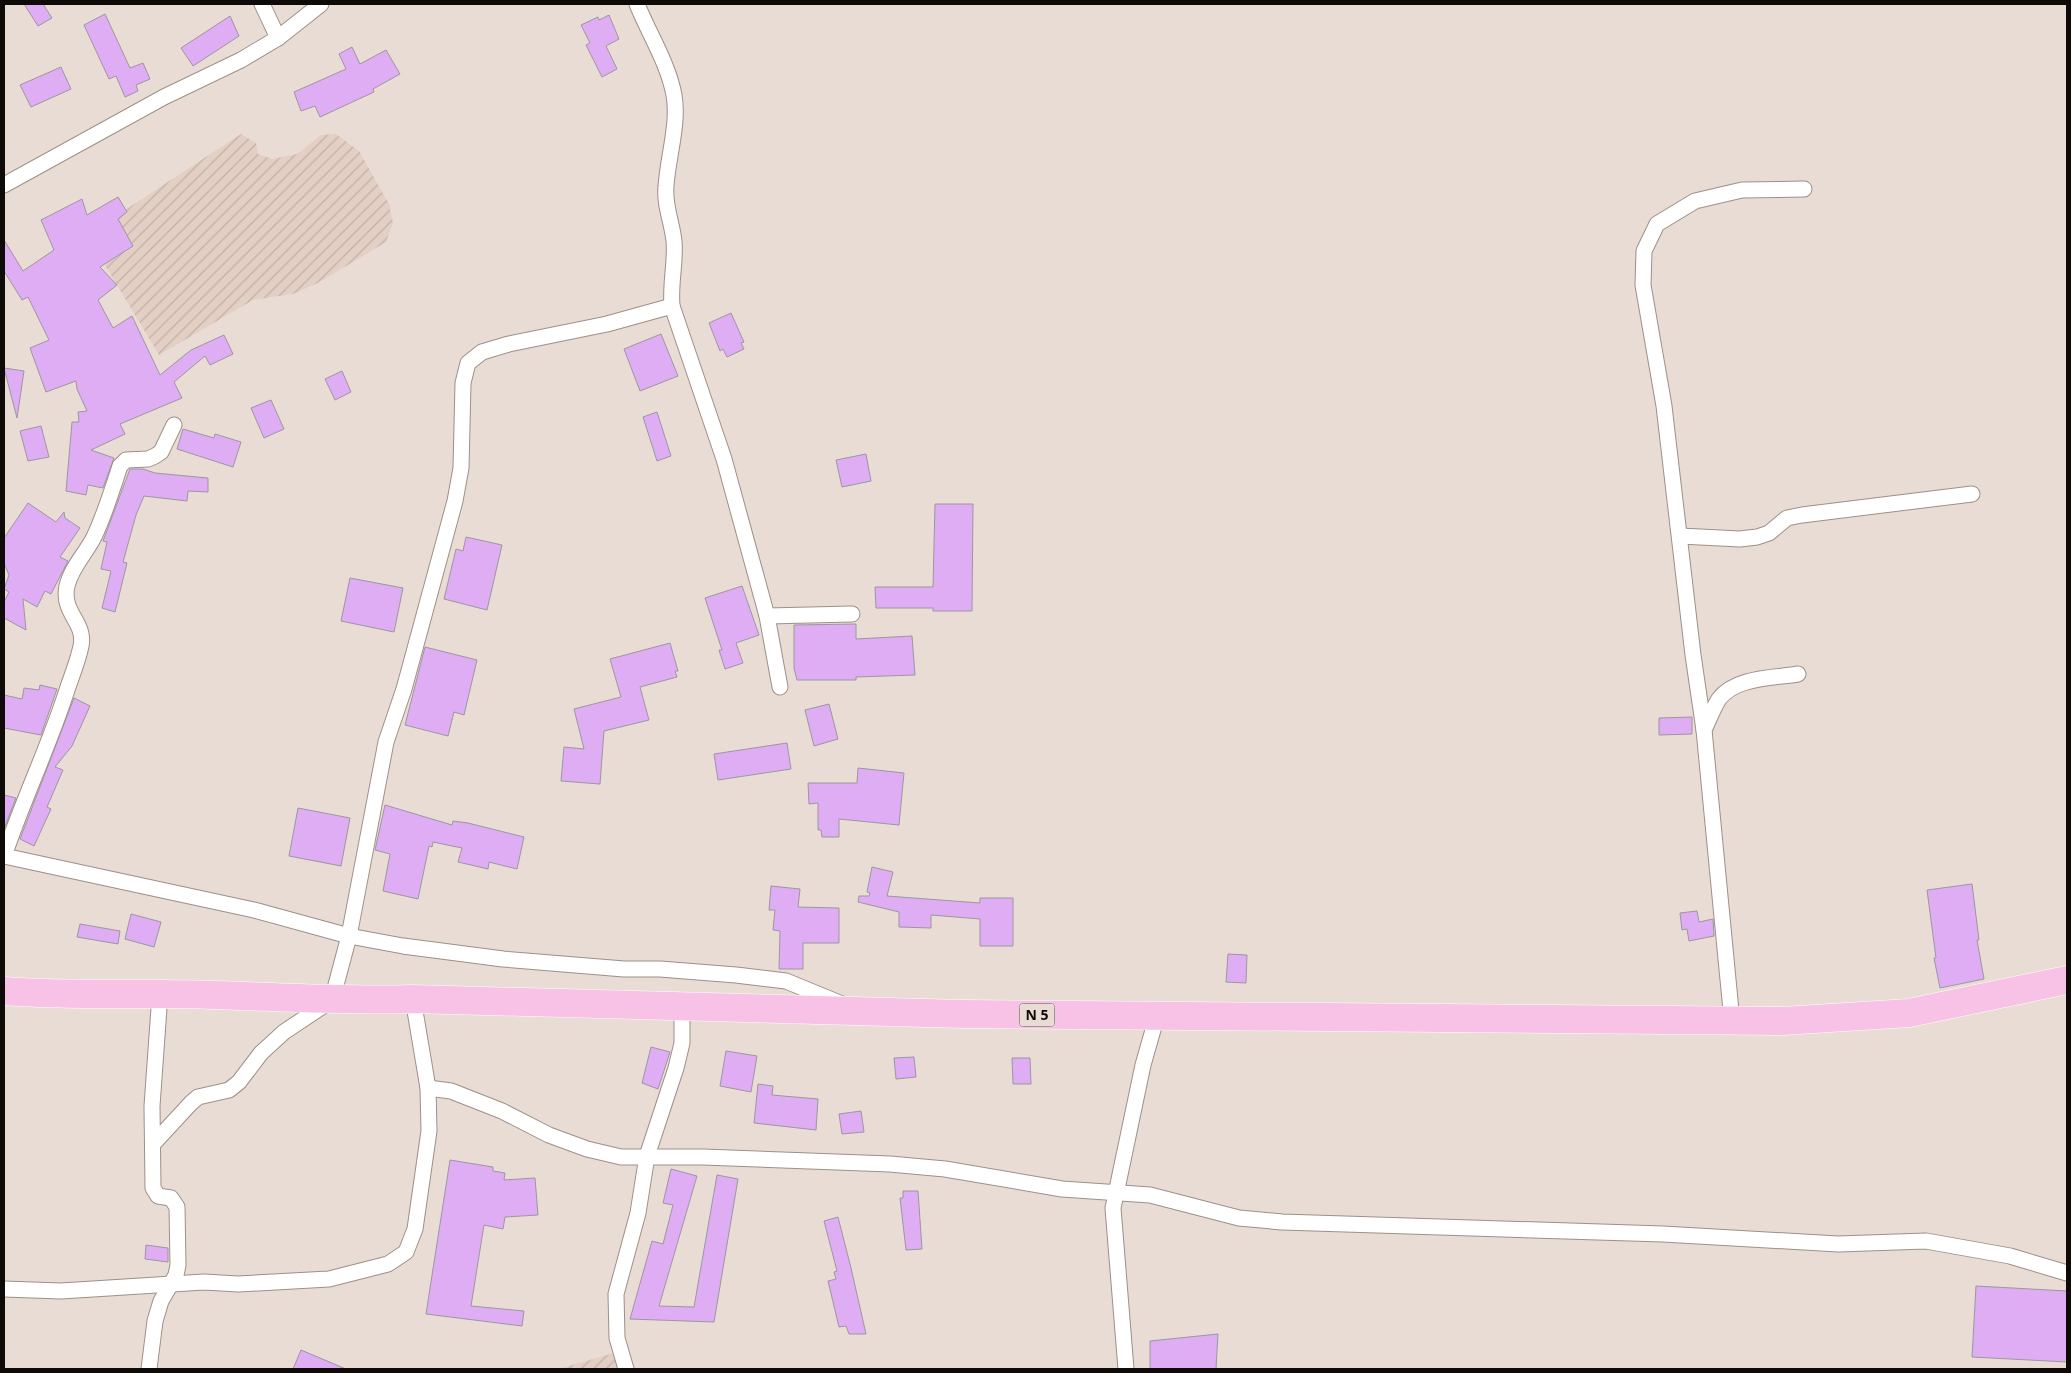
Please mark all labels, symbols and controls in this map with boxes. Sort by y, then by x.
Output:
road number: N 5 [1020,1004,1054,1026]

